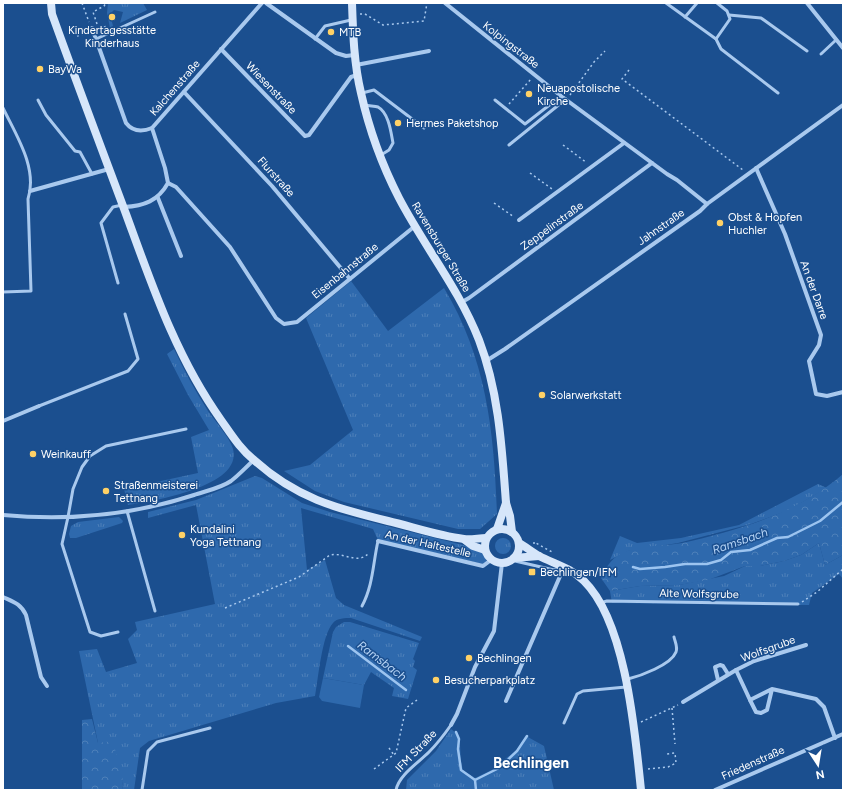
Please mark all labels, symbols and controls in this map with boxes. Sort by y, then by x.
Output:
marker: Kindertagesstätte Kinderhaus [107,12,117,22]
street label: Kolpingstraße [480,19,542,71]
place label: Kindertagesstätte Kinderhaus [68,24,156,50]
place label: MTB [339,26,361,39]
marker: MTB [326,27,336,37]
street label: Kalchenstraße [147,57,203,119]
street label: Wiesenstraße [243,59,299,117]
place label: BayWa [48,63,82,76]
marker: BayWa [35,64,45,74]
place label: Neuapostolische Kirche [537,82,620,108]
marker: Neuapostolische Kirche [524,89,534,99]
place label: Hermes Paketshop [406,117,499,130]
marker: Hermes Paketshop [393,118,403,128]
street label: Flurstraße [255,154,297,200]
street label: Zeppelinstraße [518,199,586,253]
street label: Ravensburger Straße [409,200,473,294]
street label: Jahnstraße [635,206,687,248]
place label: Obst & Hopfen Huchler [728,211,802,237]
marker: Obst & Hopfen Huchler [715,218,725,228]
street label: Eisenbahnstraße [309,240,381,302]
street label: An der Darre [797,259,831,321]
place label: Solarwerkstatt [550,389,622,402]
marker: Solarwerkstatt [537,390,547,400]
place label: Weinkauff [41,448,92,461]
marker: Weinkauff [28,449,38,459]
place label: Straßenmeisterei Tettnang [114,479,198,505]
marker: Straßenmeisterei Tettnang [101,486,111,496]
place label: Kundalini Yoga Tettnang [190,523,261,549]
water label: Ramsbach [710,525,770,557]
street label: An der Haltestelle [384,528,472,560]
marker: Kundalini Yoga Tettnang [177,530,187,540]
place label: Bechlingen/IFM [540,566,617,579]
marker: Bechlingen/IFM [527,567,537,577]
street label: Alte Wolfsgrube [659,587,739,601]
street label: Wolfsgrube [739,633,797,665]
water label: Ramsbach [355,638,409,684]
place label: Bechlingen [477,652,532,665]
marker: Bechlingen [464,653,474,663]
place label: Besucherparkplatz [444,674,535,687]
marker: Besucherparkplatz [431,675,441,685]
street label: IFM Straße [393,727,439,775]
street label: Friedenstraße [719,743,787,783]
north arrow [798,745,838,785]
district label: Bechlingen [493,754,569,772]
text: N [814,767,825,782]

